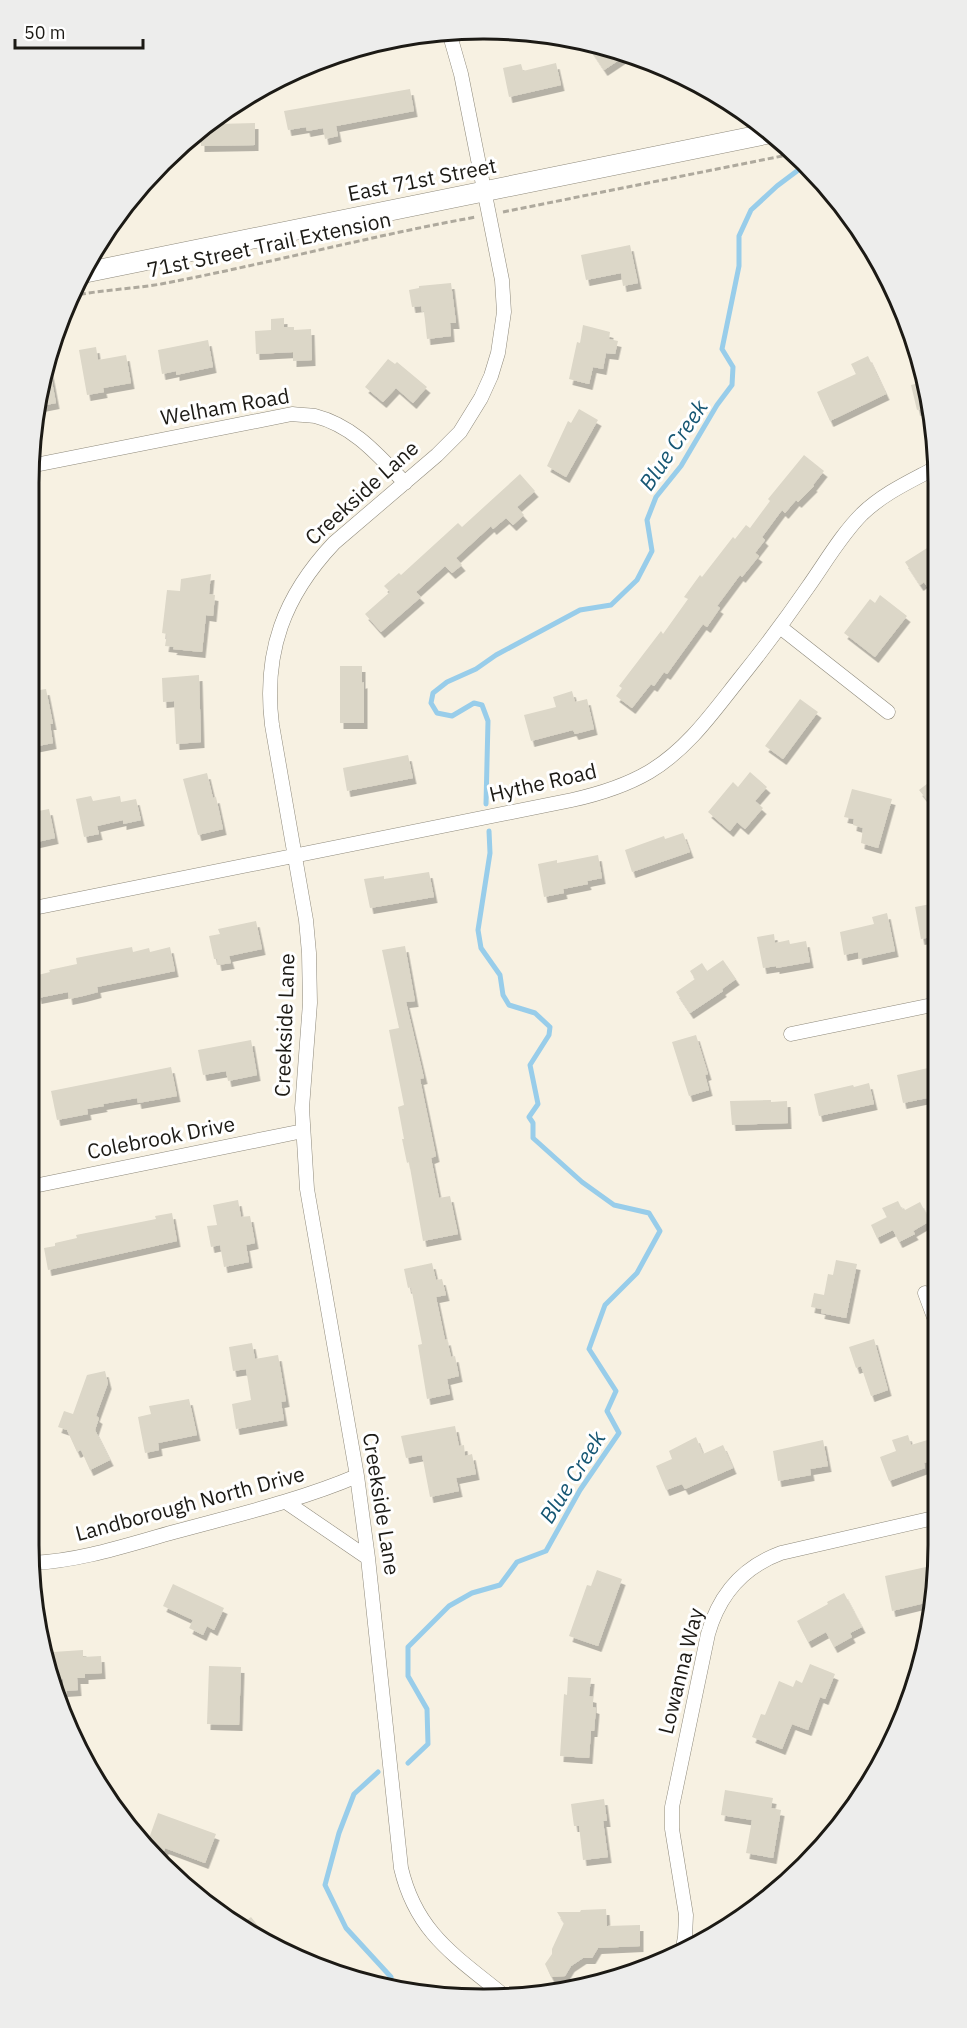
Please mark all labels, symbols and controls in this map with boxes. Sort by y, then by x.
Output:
scale bar [15,12,142,50]
text: 50 m [24,21,66,44]
street label: East 71st Street [345,151,499,207]
street label: 71st Street Trail Extension [144,204,393,284]
street label: Welham Road [158,381,291,431]
water label: Blue Creek [632,393,714,496]
street label: Creekside Lane [299,434,424,551]
street label: Hythe Road [486,756,599,808]
street label: Creekside Lane [267,953,301,1097]
street label: Colebrook Drive [84,1109,237,1165]
water label: Blue Creek [532,1425,612,1528]
street label: Creekside Lane [357,1431,407,1577]
street label: Landborough North Drive [72,1459,308,1547]
street label: Lowanna Way [651,1604,709,1737]

